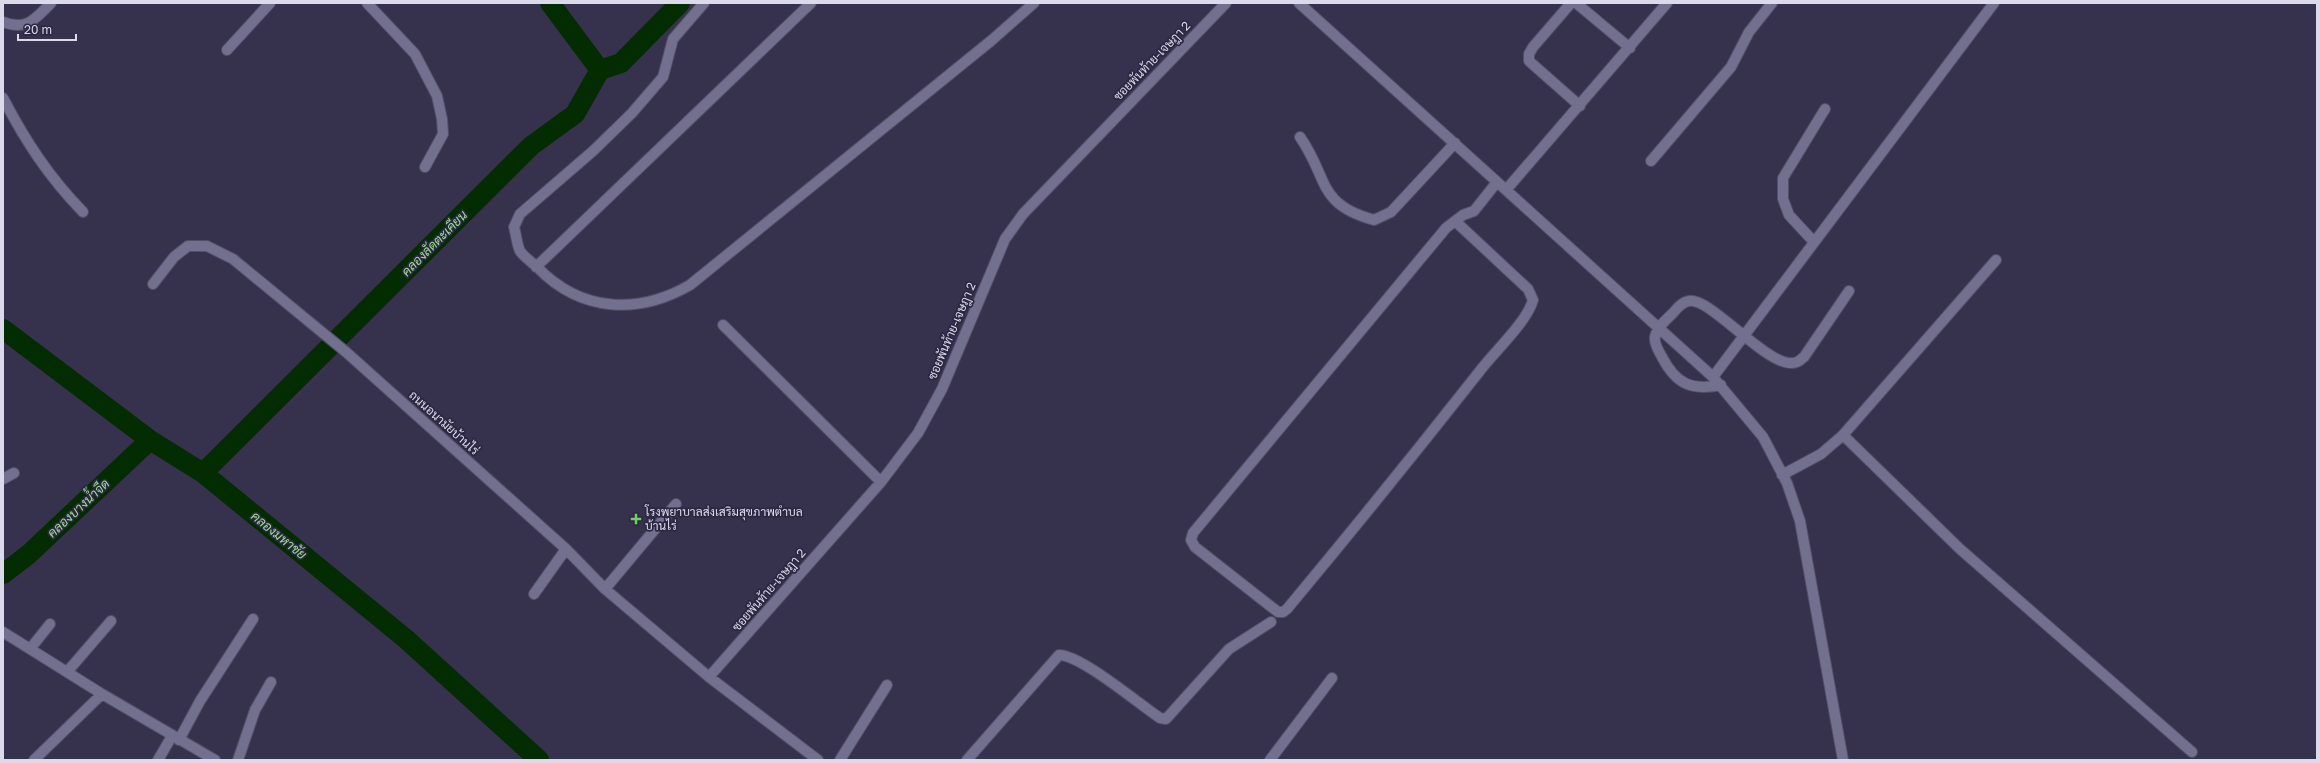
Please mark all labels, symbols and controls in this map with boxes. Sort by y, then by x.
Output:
scale bar [18,16,76,42]
street label: ซอยพันท้าย-เจษฎา 2 [1110,18,1194,104]
text: 20 m [24,22,52,37]
water label: คลองลัดตะเคียน [397,206,471,279]
street label: ซอยพันท้าย-เจษฎา 2 [924,280,980,382]
street label: ถนนอนามัยบ้านไร่ [406,387,482,458]
water label: คลองบางน้ำจืด [41,472,113,541]
place label: โรงพยาบาลส่งเสริมสุขภาพตำบล บ้านไร่ [644,504,803,533]
water label: คลองมหาชัย [248,508,310,563]
marker: โรงพยาบาลส่งเสริมสุขภาพตำบล บ้านไร่ [630,513,642,525]
street label: ซอยพันท้าย-เจษฎา 2 [729,545,809,635]

